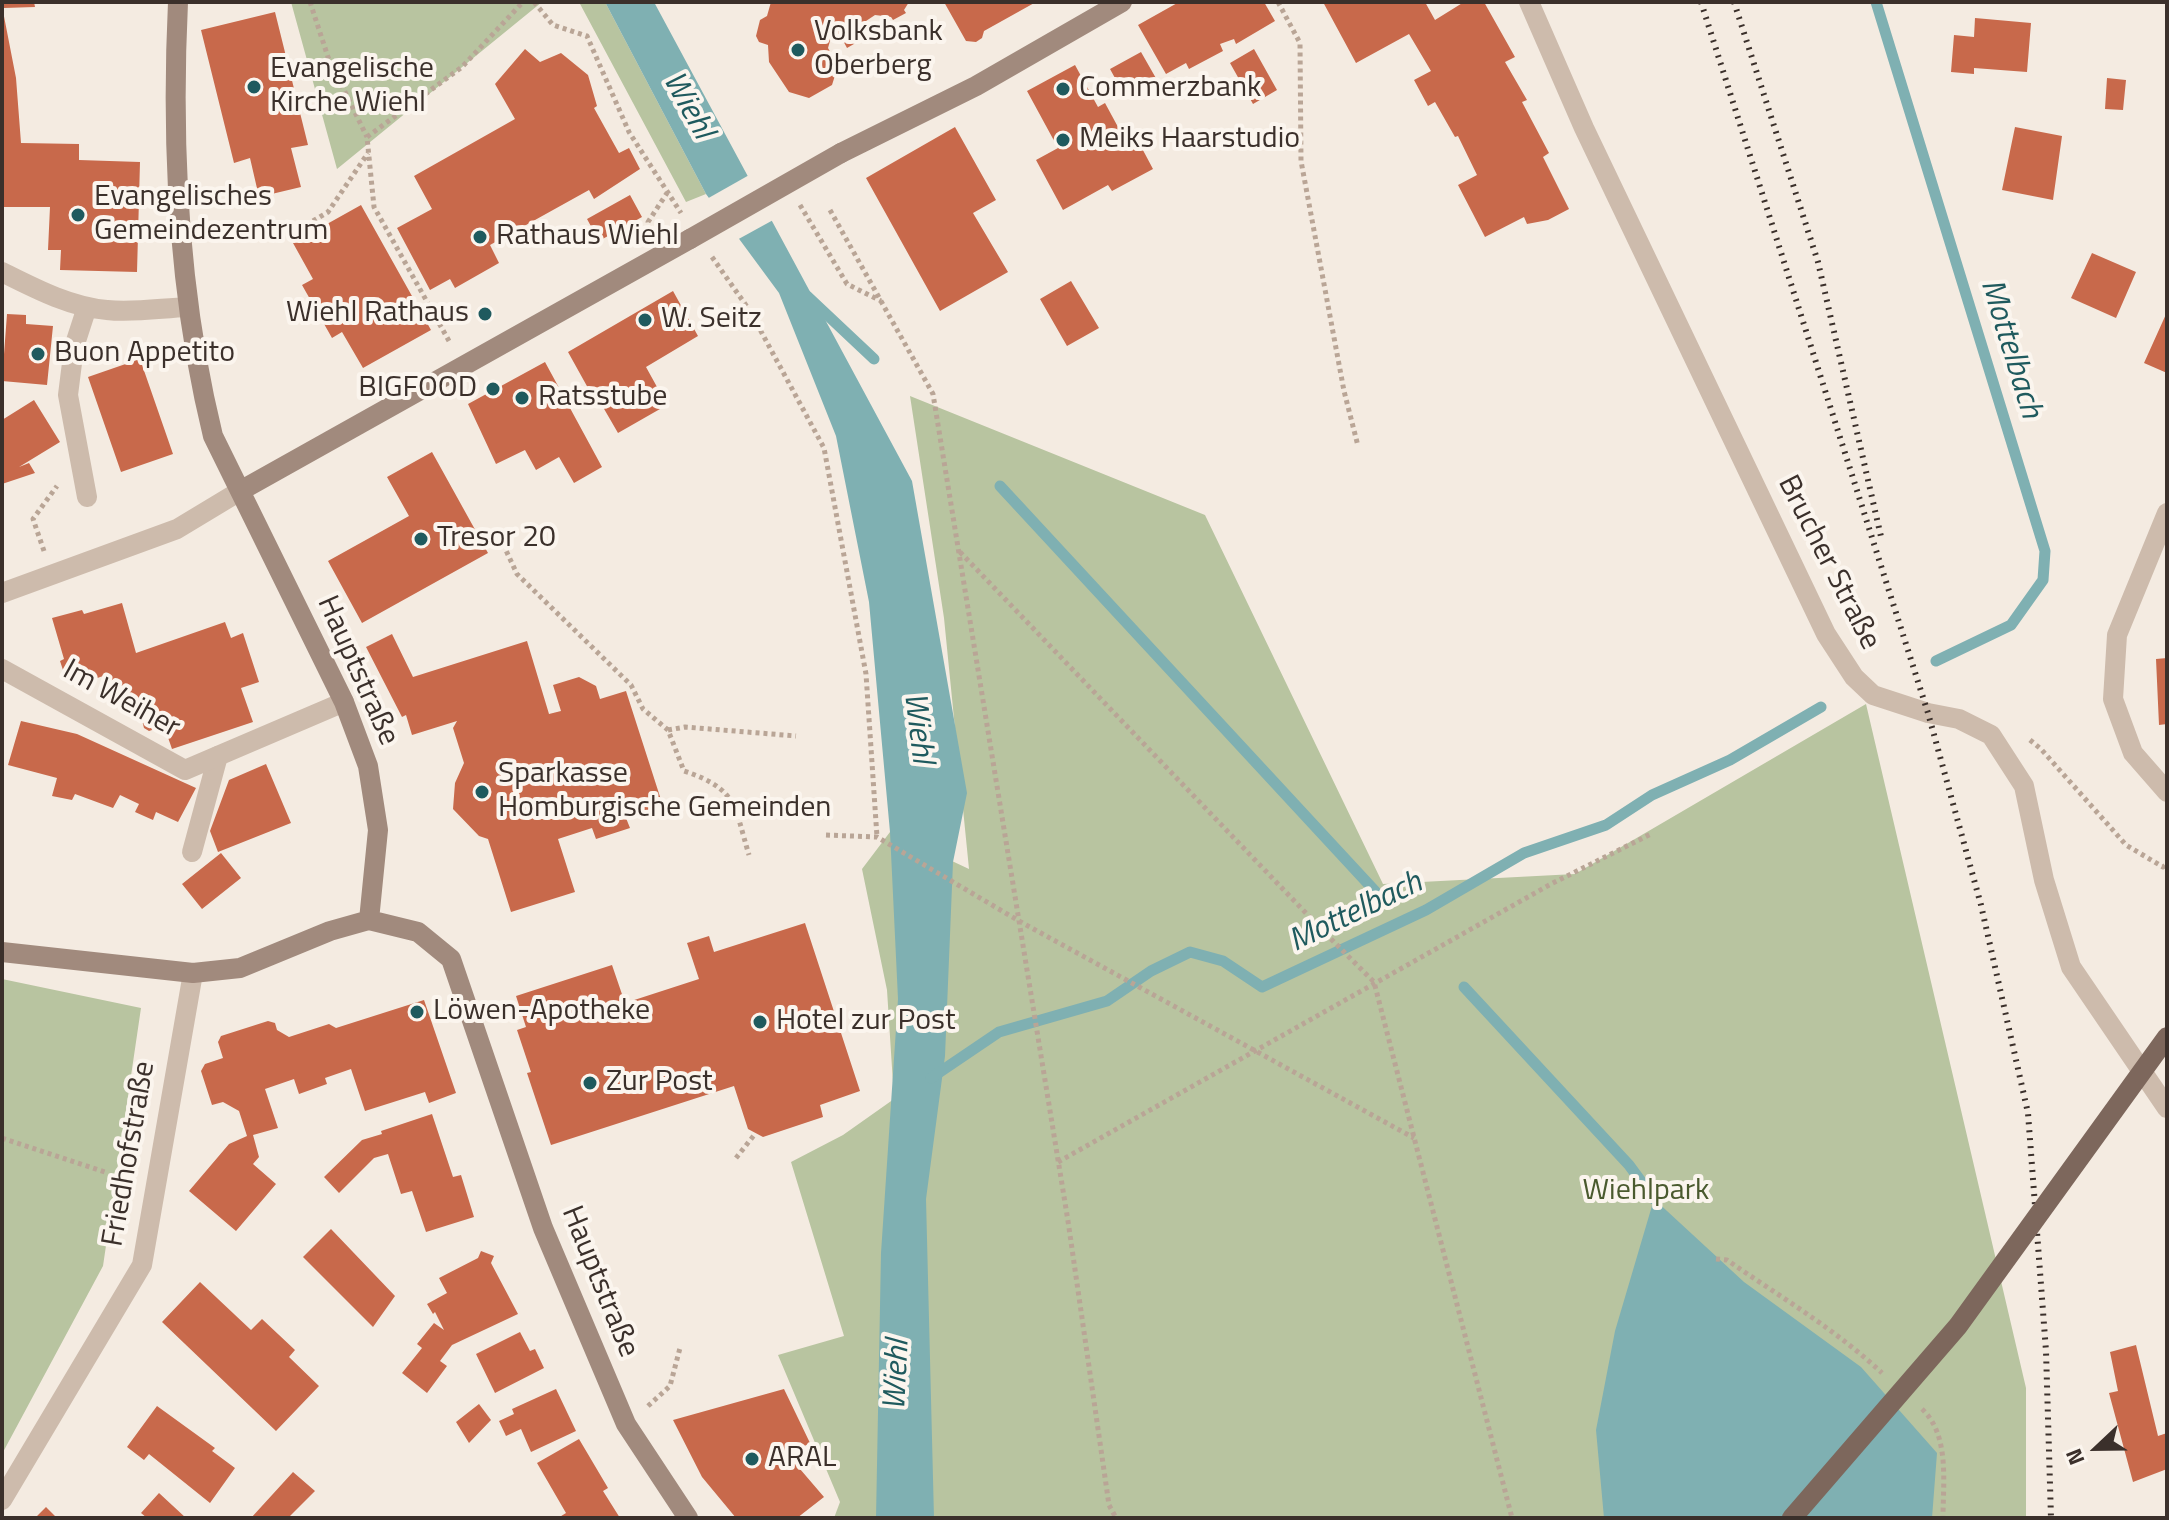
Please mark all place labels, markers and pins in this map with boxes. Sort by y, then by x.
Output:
place label: Volksbank Oberberg [814,15,943,86]
marker: Volksbank Oberberg [789,41,807,59]
place label: Evangelische Kirche Wiehl [270,52,434,122]
place label: Commerzbank [1079,71,1261,107]
marker: Evangelische Kirche Wiehl [245,78,263,96]
marker: Commerzbank [1054,80,1072,98]
place label: Meiks Haarstudio [1079,122,1300,158]
marker: Meiks Haarstudio [1054,131,1072,149]
place label: Evangelisches Gemeindezentrum [94,180,328,250]
marker: Evangelisches Gemeindezentrum [69,206,87,224]
place label: Rathaus Wiehl [496,219,679,255]
marker: Rathaus Wiehl [471,228,489,246]
place label: Wiehl Rathaus [286,296,469,332]
place label: W. Seitz [661,302,762,338]
marker: Wiehl Rathaus [476,305,494,323]
marker: W. Seitz [636,311,654,329]
place label: Buon Appetito [54,336,235,372]
marker: Buon Appetito [29,345,47,363]
place label: BIGFOOD [358,371,477,407]
marker: BIGFOOD [484,380,502,398]
place label: Ratsstube [538,380,667,416]
marker: Ratsstube [513,389,531,407]
place label: Tresor 20 [437,521,556,557]
marker: Tresor 20 [412,530,430,548]
place label: Sparkasse Homburgische Gemeinden [498,757,831,828]
marker: Sparkasse Homburgische Gemeinden [473,783,491,801]
place label: Löwen-Apotheke [433,994,650,1030]
marker: Löwen-Apotheke [408,1003,426,1021]
place label: Hotel zur Post [776,1004,956,1040]
marker: Hotel zur Post [751,1013,769,1031]
place label: Zur Post [606,1065,713,1101]
marker: Zur Post [581,1074,599,1092]
place label: ARAL [768,1441,836,1477]
marker: ARAL [743,1450,761,1468]

